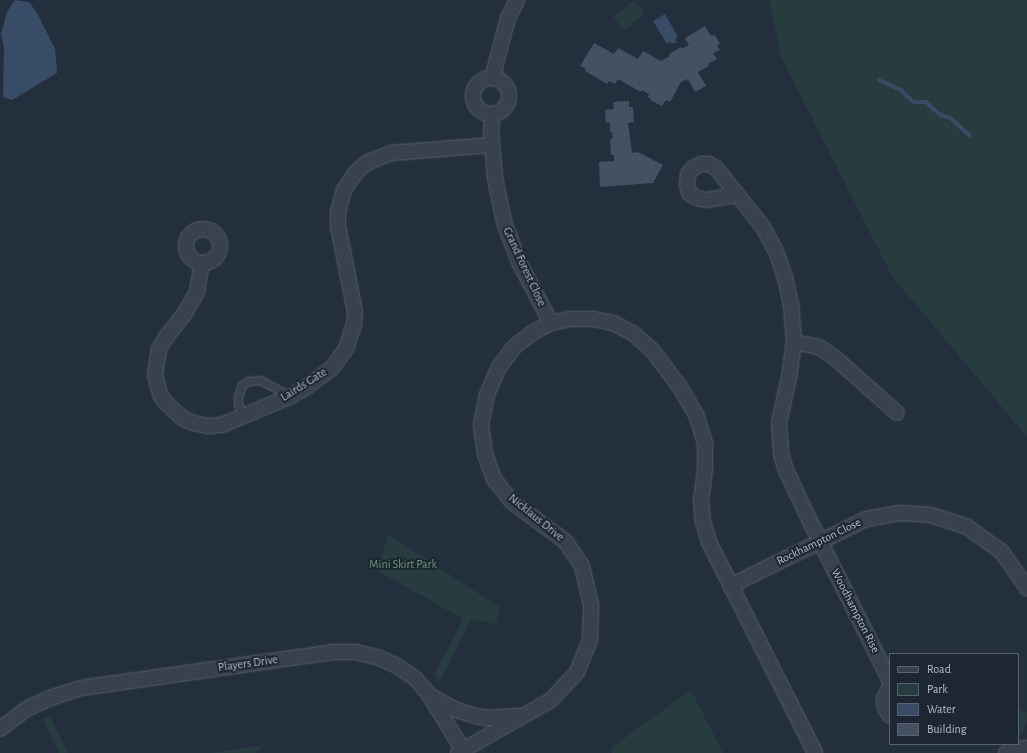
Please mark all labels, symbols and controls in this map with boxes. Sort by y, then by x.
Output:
street label: Grand Forest Close [499,225,549,309]
street label: Lairds Gate [278,365,330,405]
street label: Nicklaus Drive [505,491,567,545]
street label: Rockhampton Close [774,515,864,569]
park label: Mini Skirt Park [369,558,437,572]
street label: Woodhampton Rise [828,566,882,656]
street label: Players Drive [217,653,279,675]
legend [889,653,1019,745]
text: Road [927,663,951,675]
text: Park [927,683,948,695]
text: Water [927,703,956,715]
text: Building [927,723,967,735]

